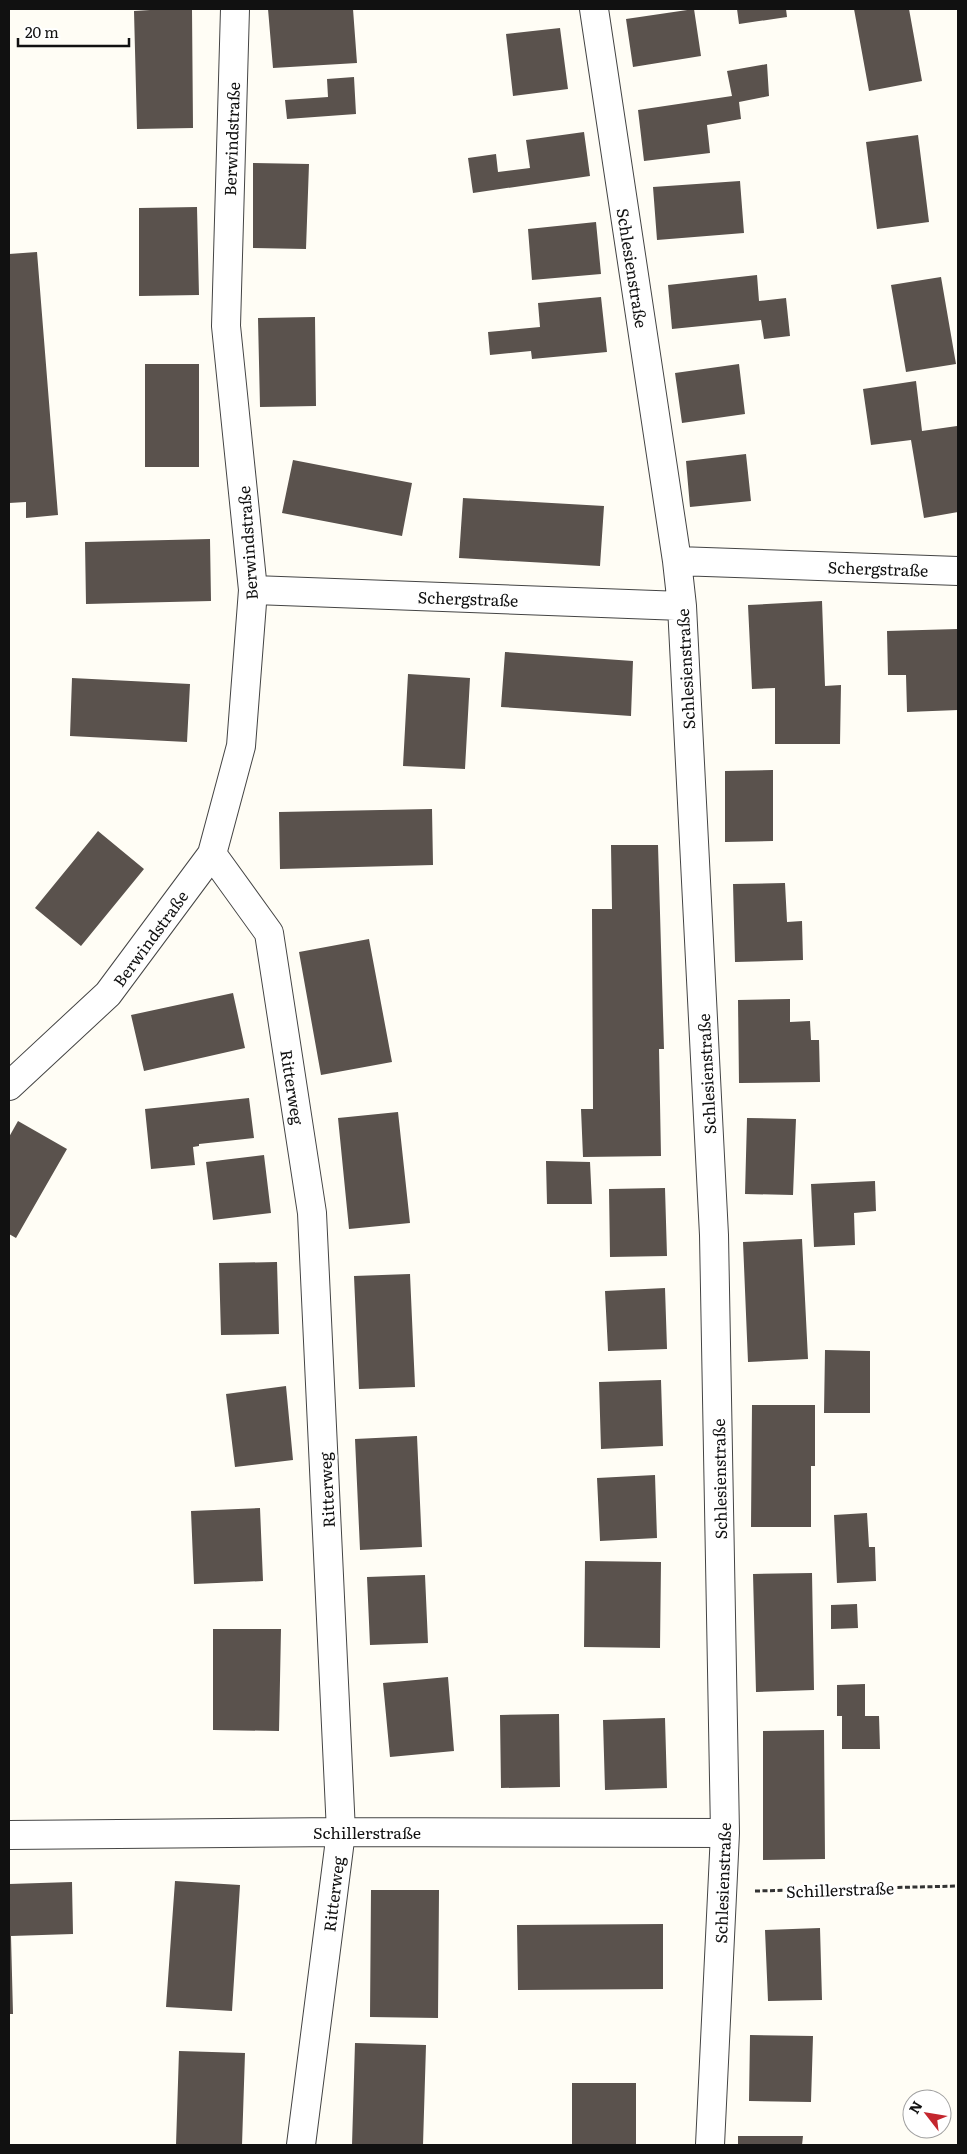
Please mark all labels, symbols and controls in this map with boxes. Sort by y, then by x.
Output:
scale bar [18,15,129,47]
text: 20 m [25,20,59,43]
street label: Berwindstraße [217,82,245,196]
street label: Schlesienstraße [612,206,654,330]
street label: Berwindstraße [231,485,263,601]
street label: Schergstraße [827,554,929,582]
street label: Schergstraße [417,584,519,612]
street label: Schlesienstraße [670,608,700,730]
street label: Berwindstraße [107,885,193,991]
street label: Schlesienstraße [691,1013,721,1135]
street label: Ritterweg [275,1048,311,1126]
street label: Schlesienstraße [706,1418,732,1540]
street label: Ritterweg [312,1451,340,1528]
street label: Schillerstraße [313,1820,421,1844]
street label: Schlesienstraße [708,1822,736,1944]
street label: Ritterweg [316,1855,350,1933]
street label: Schillerstraße [786,1875,894,1903]
north arrow [902,2089,952,2139]
text: N [903,2096,927,2117]

